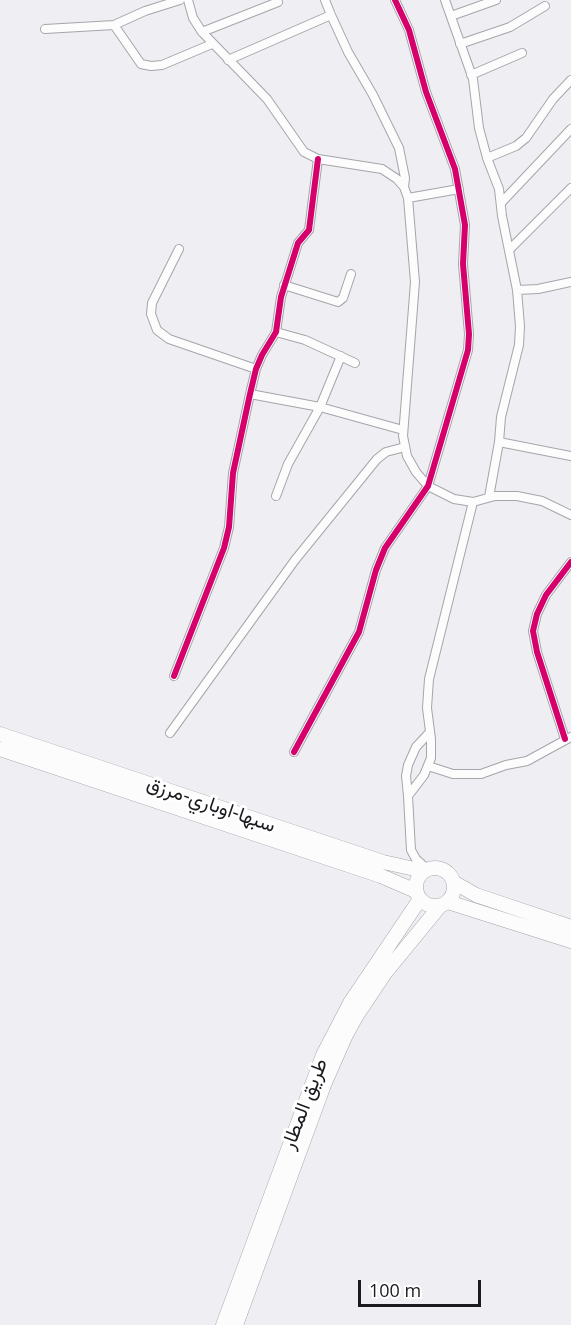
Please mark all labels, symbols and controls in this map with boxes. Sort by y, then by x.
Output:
street label: سبها-اوباري-مرزق [143,772,279,838]
street label: طريق المطار [277,1055,333,1153]
scale bar [361,1268,484,1306]
text: 100 m [369,1278,421,1302]

